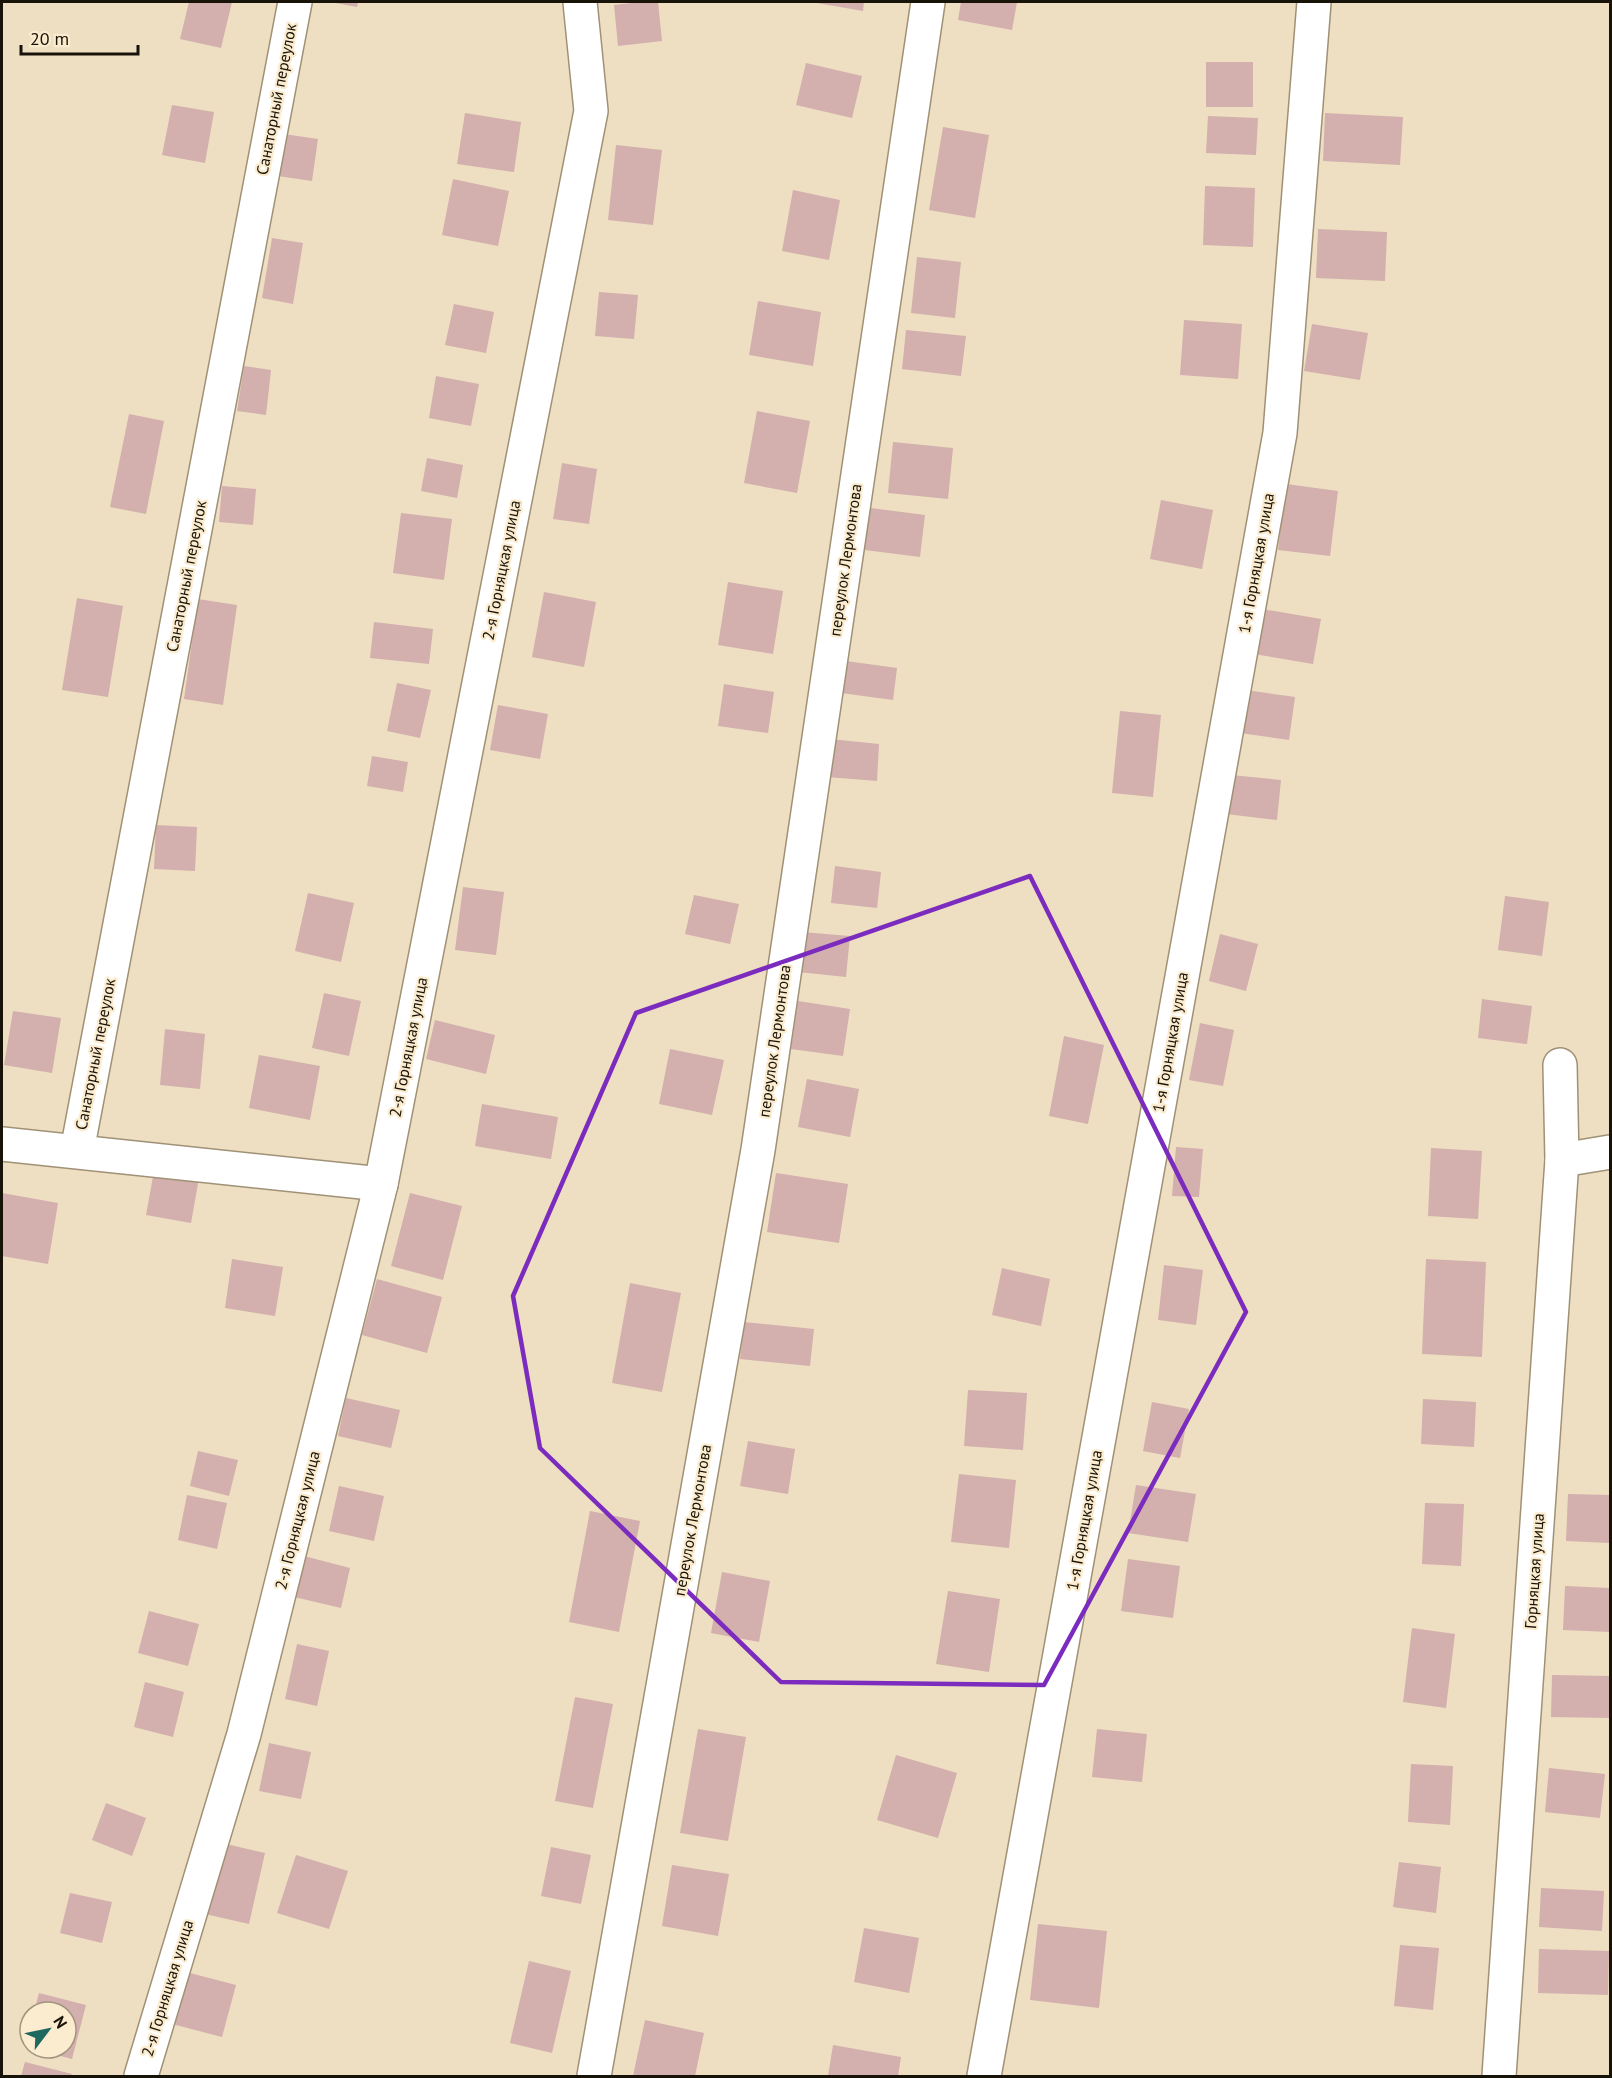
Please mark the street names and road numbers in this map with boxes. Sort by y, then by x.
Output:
street label: Санаторный переулок [252,21,301,176]
street label: переулок Лермонтова [824,482,866,638]
street label: 1-я Горняцкая улица [1234,491,1278,635]
street label: Санаторный переулок [162,498,211,653]
street label: 2-я Горняцкая улица [478,498,524,642]
street label: переулок Лермонтова [753,963,795,1119]
street label: 1-я Горняцкая улица [1148,970,1192,1114]
street label: 2-я Горняцкая улица [385,975,431,1119]
street label: Санаторный переулок [71,976,120,1131]
street label: переулок Лермонтова [669,1443,715,1597]
street label: 1-я Горняцкая улица [1062,1448,1106,1592]
street label: 2-я Горняцкая улица [270,1449,324,1591]
street label: Горняцкая улица [1520,1513,1548,1629]
street label: 2-я Горняцкая улица [137,1917,197,2059]

